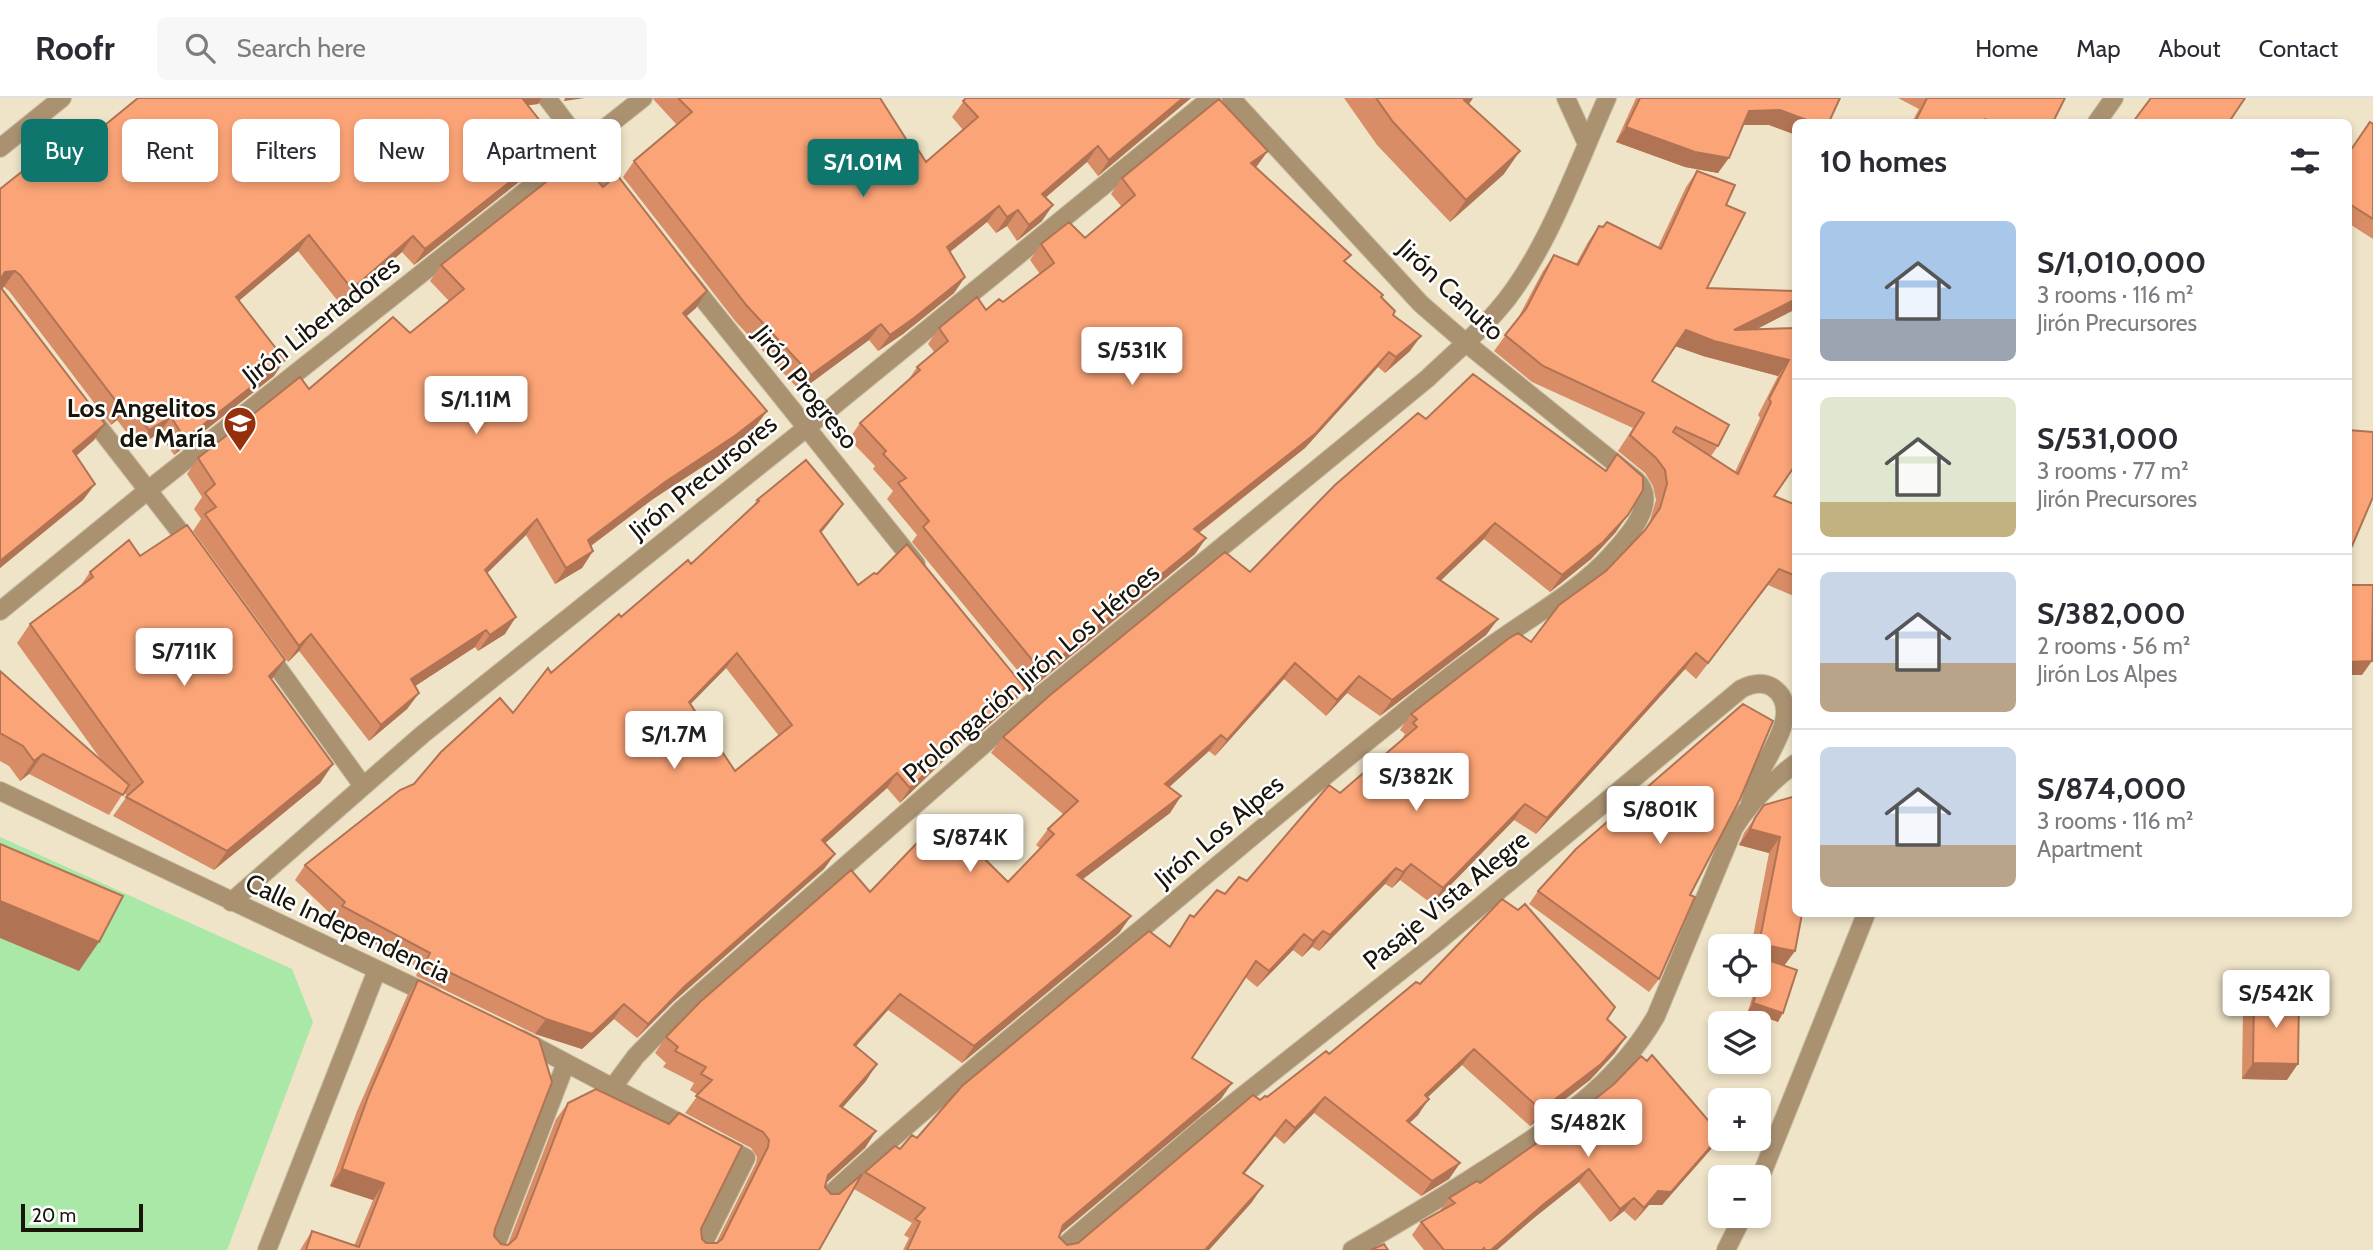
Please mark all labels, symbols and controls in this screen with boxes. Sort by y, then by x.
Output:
search box [157,17,647,80]
text: Roofr [35,28,115,68]
icon: search [181,29,219,67]
text: Search here [237,32,366,64]
text: Home [1975,34,2038,63]
text: Map [2076,34,2121,63]
text: About [2159,34,2221,63]
text: Contact [2259,34,2338,63]
chip: Buy [21,119,108,182]
chip: Rent [122,119,218,182]
chip: Filters [232,119,340,182]
chip: New [354,119,449,182]
chip: Apartment [463,119,621,182]
pin: S/1.01M [798,140,928,199]
icon: filters [2286,142,2324,180]
text: 10 homes [1820,143,1947,180]
text: S/1.01M [824,148,902,176]
street label: Jirón Canuto [1390,232,1511,347]
text: S/1,010,000 [2037,244,2206,281]
street label: Jirón Libertadores [235,248,406,392]
icon: home [1876,249,1960,333]
text: 3 rooms · 116 m² [2037,281,2193,309]
text: Jirón Precursores [2037,309,2197,337]
street label: Jirón Progreso [746,318,866,456]
pin: S/531K [1075,328,1189,387]
text: S/531K [1097,336,1167,364]
pin: S/1.11M [411,376,541,436]
text: S/1.11M [441,385,511,413]
place label: Los Angelitos de María [67,392,216,454]
school or university icon: Los Angelitos de María [221,404,259,453]
street label: Jirón Precursores [622,407,784,547]
text: S/531,000 [2037,420,2179,457]
icon: home [1876,425,1960,509]
text: 3 rooms · 77 m² [2037,457,2189,485]
text: Jirón Precursores [2037,485,2197,513]
street label: Prolongación Jirón Los Héroes [896,556,1166,790]
text: S/382,000 [2037,595,2186,632]
icon: home [1876,600,1960,684]
pin: S/711K [127,628,241,688]
text: 2 rooms · 56 m² [2037,632,2191,660]
text: S/711K [152,637,216,665]
text: Jirón Los Alpes [2037,660,2177,688]
pin: S/1.7M [617,712,731,771]
text: S/1.7M [641,720,707,748]
pin: S/382K [1359,754,1473,813]
text: S/382K [1379,762,1453,790]
street label: Jirón Los Alpes [1147,768,1290,895]
text: S/874,000 [2037,770,2186,807]
icon: home [1876,775,1960,859]
pin: S/801K [1603,786,1717,846]
text: S/801K [1623,795,1697,823]
text: 3 rooms · 116 m² [2037,807,2193,835]
pin: S/874K [913,814,1027,874]
text: S/874K [932,823,1008,851]
street label: Pasaje Vista Alegre [1356,823,1536,977]
text: Apartment [2037,835,2142,863]
street label: Calle Independencia [240,866,456,990]
map controls [1708,934,1771,1228]
button: locate [1708,934,1771,997]
pin: S/542K [2219,970,2333,1030]
text: S/542K [2239,979,2313,1007]
button: layers [1708,1011,1771,1074]
button: + [1708,1088,1771,1151]
pin: S/482K [1531,1100,1645,1159]
text: S/482K [1550,1108,1626,1136]
button: − [1708,1165,1771,1228]
scale bar [21,1201,144,1233]
text: 20 m [32,1204,76,1227]

